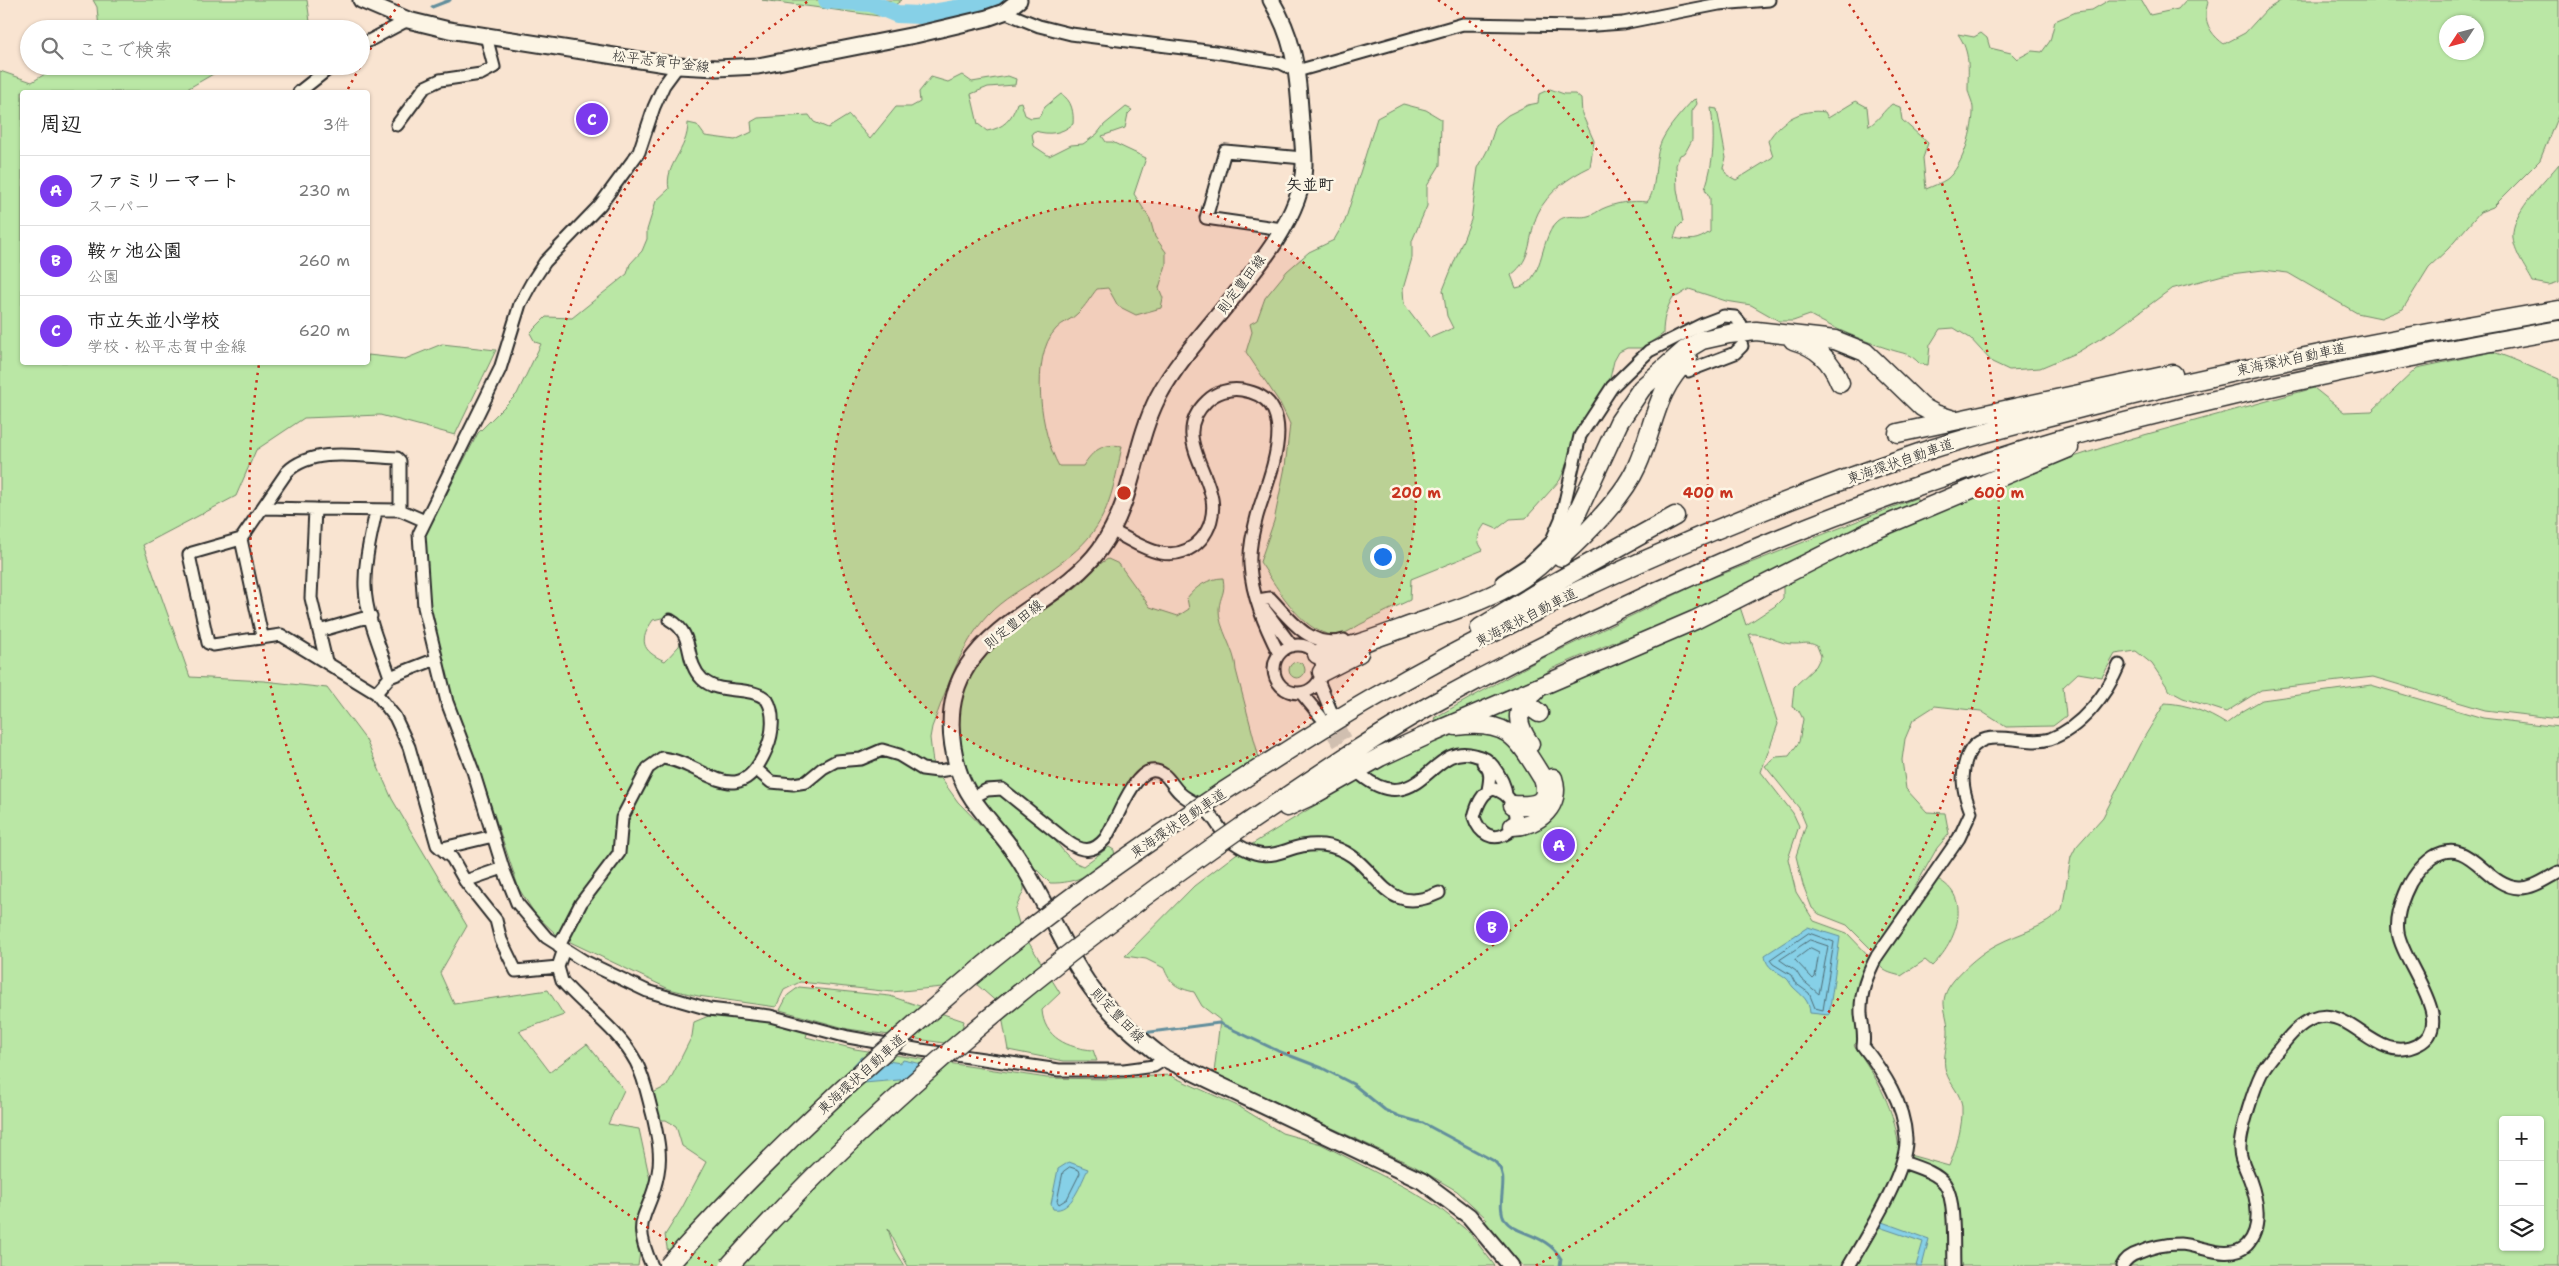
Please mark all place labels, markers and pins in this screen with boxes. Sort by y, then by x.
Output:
pin: C [576,100,608,138]
centre of rings [1115,484,1133,502]
pin: A [1543,826,1575,864]
pin: B [1476,908,1508,946]

